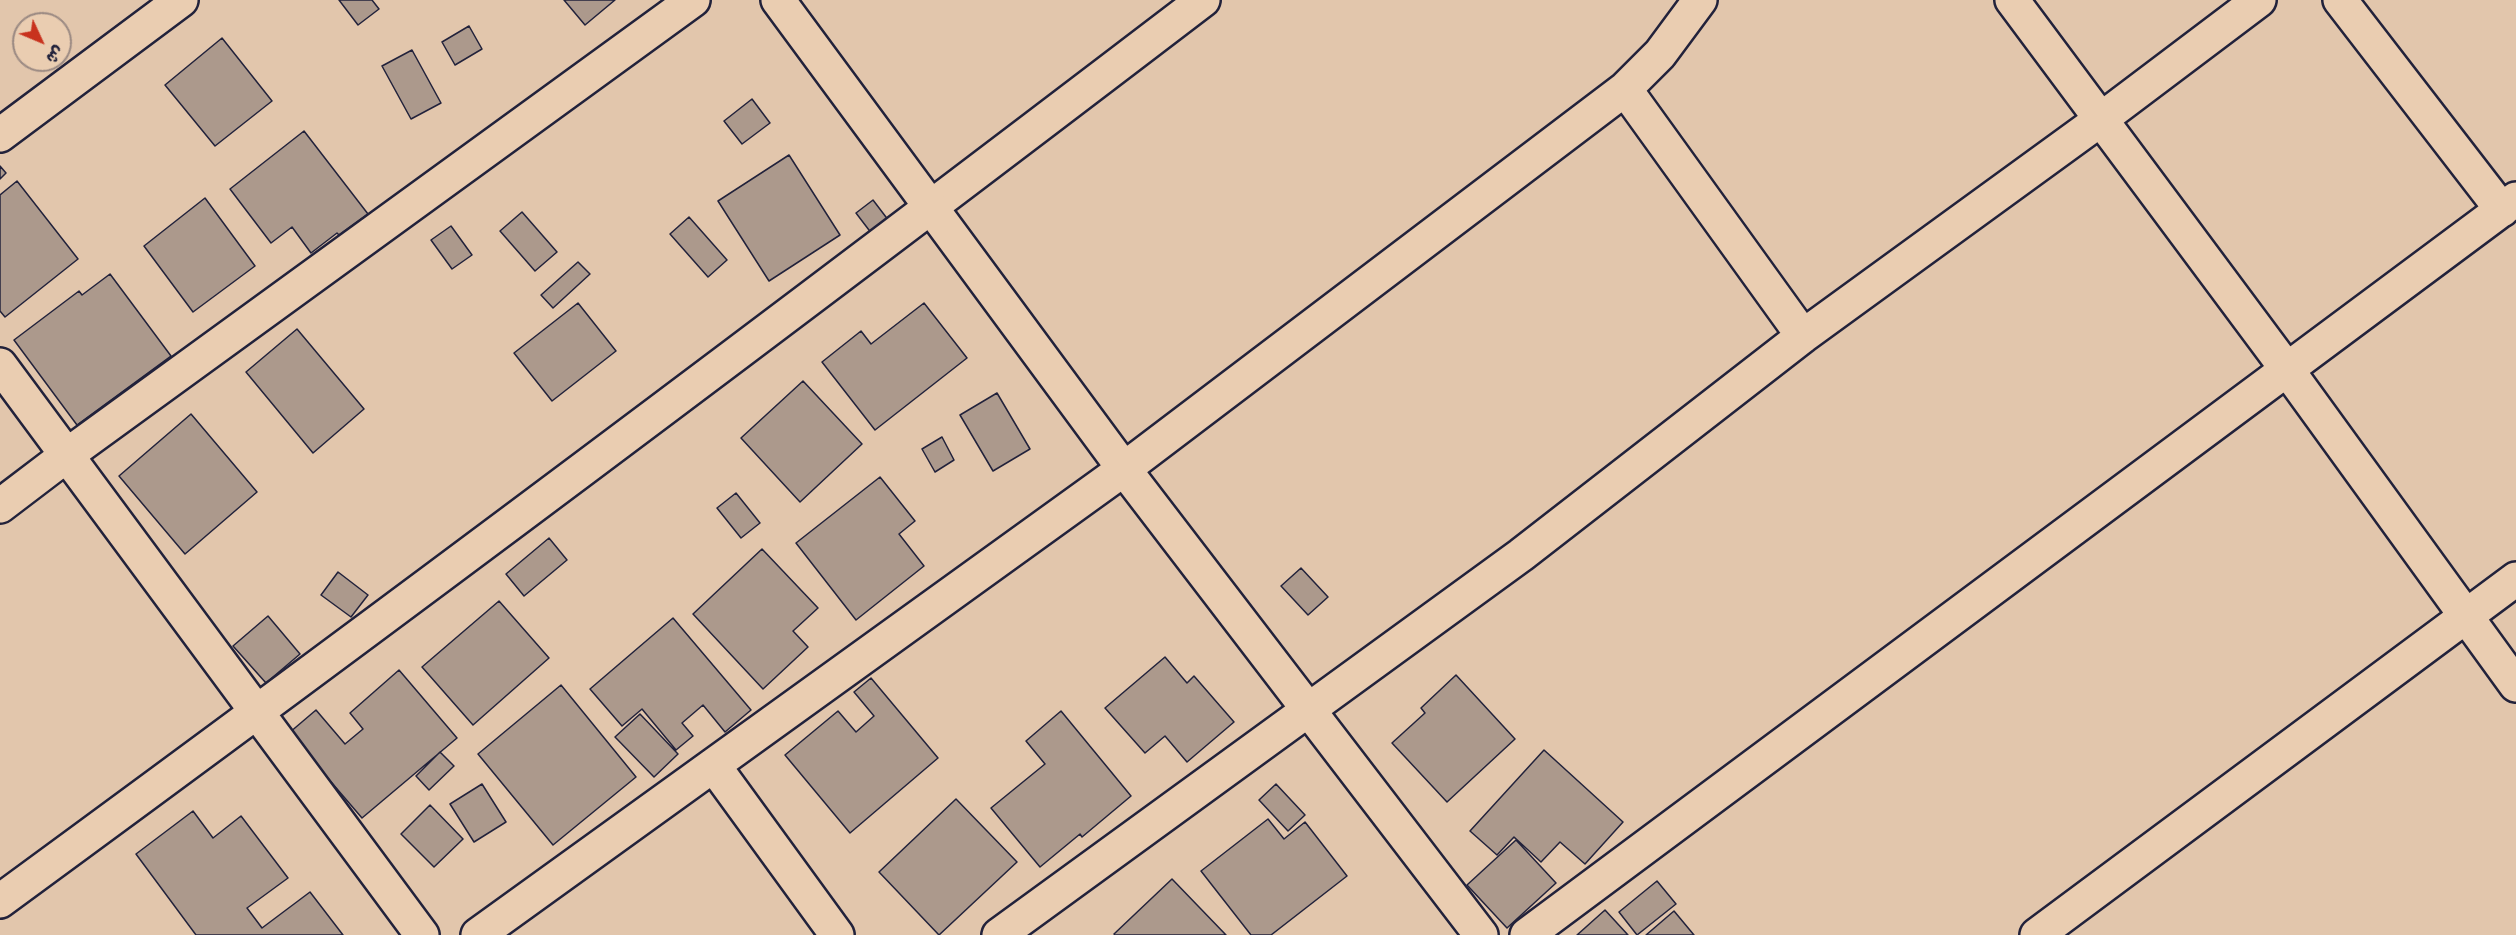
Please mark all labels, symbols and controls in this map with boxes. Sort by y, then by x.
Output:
north arrow [12,12,72,72]
text: ش [39,39,68,68]

